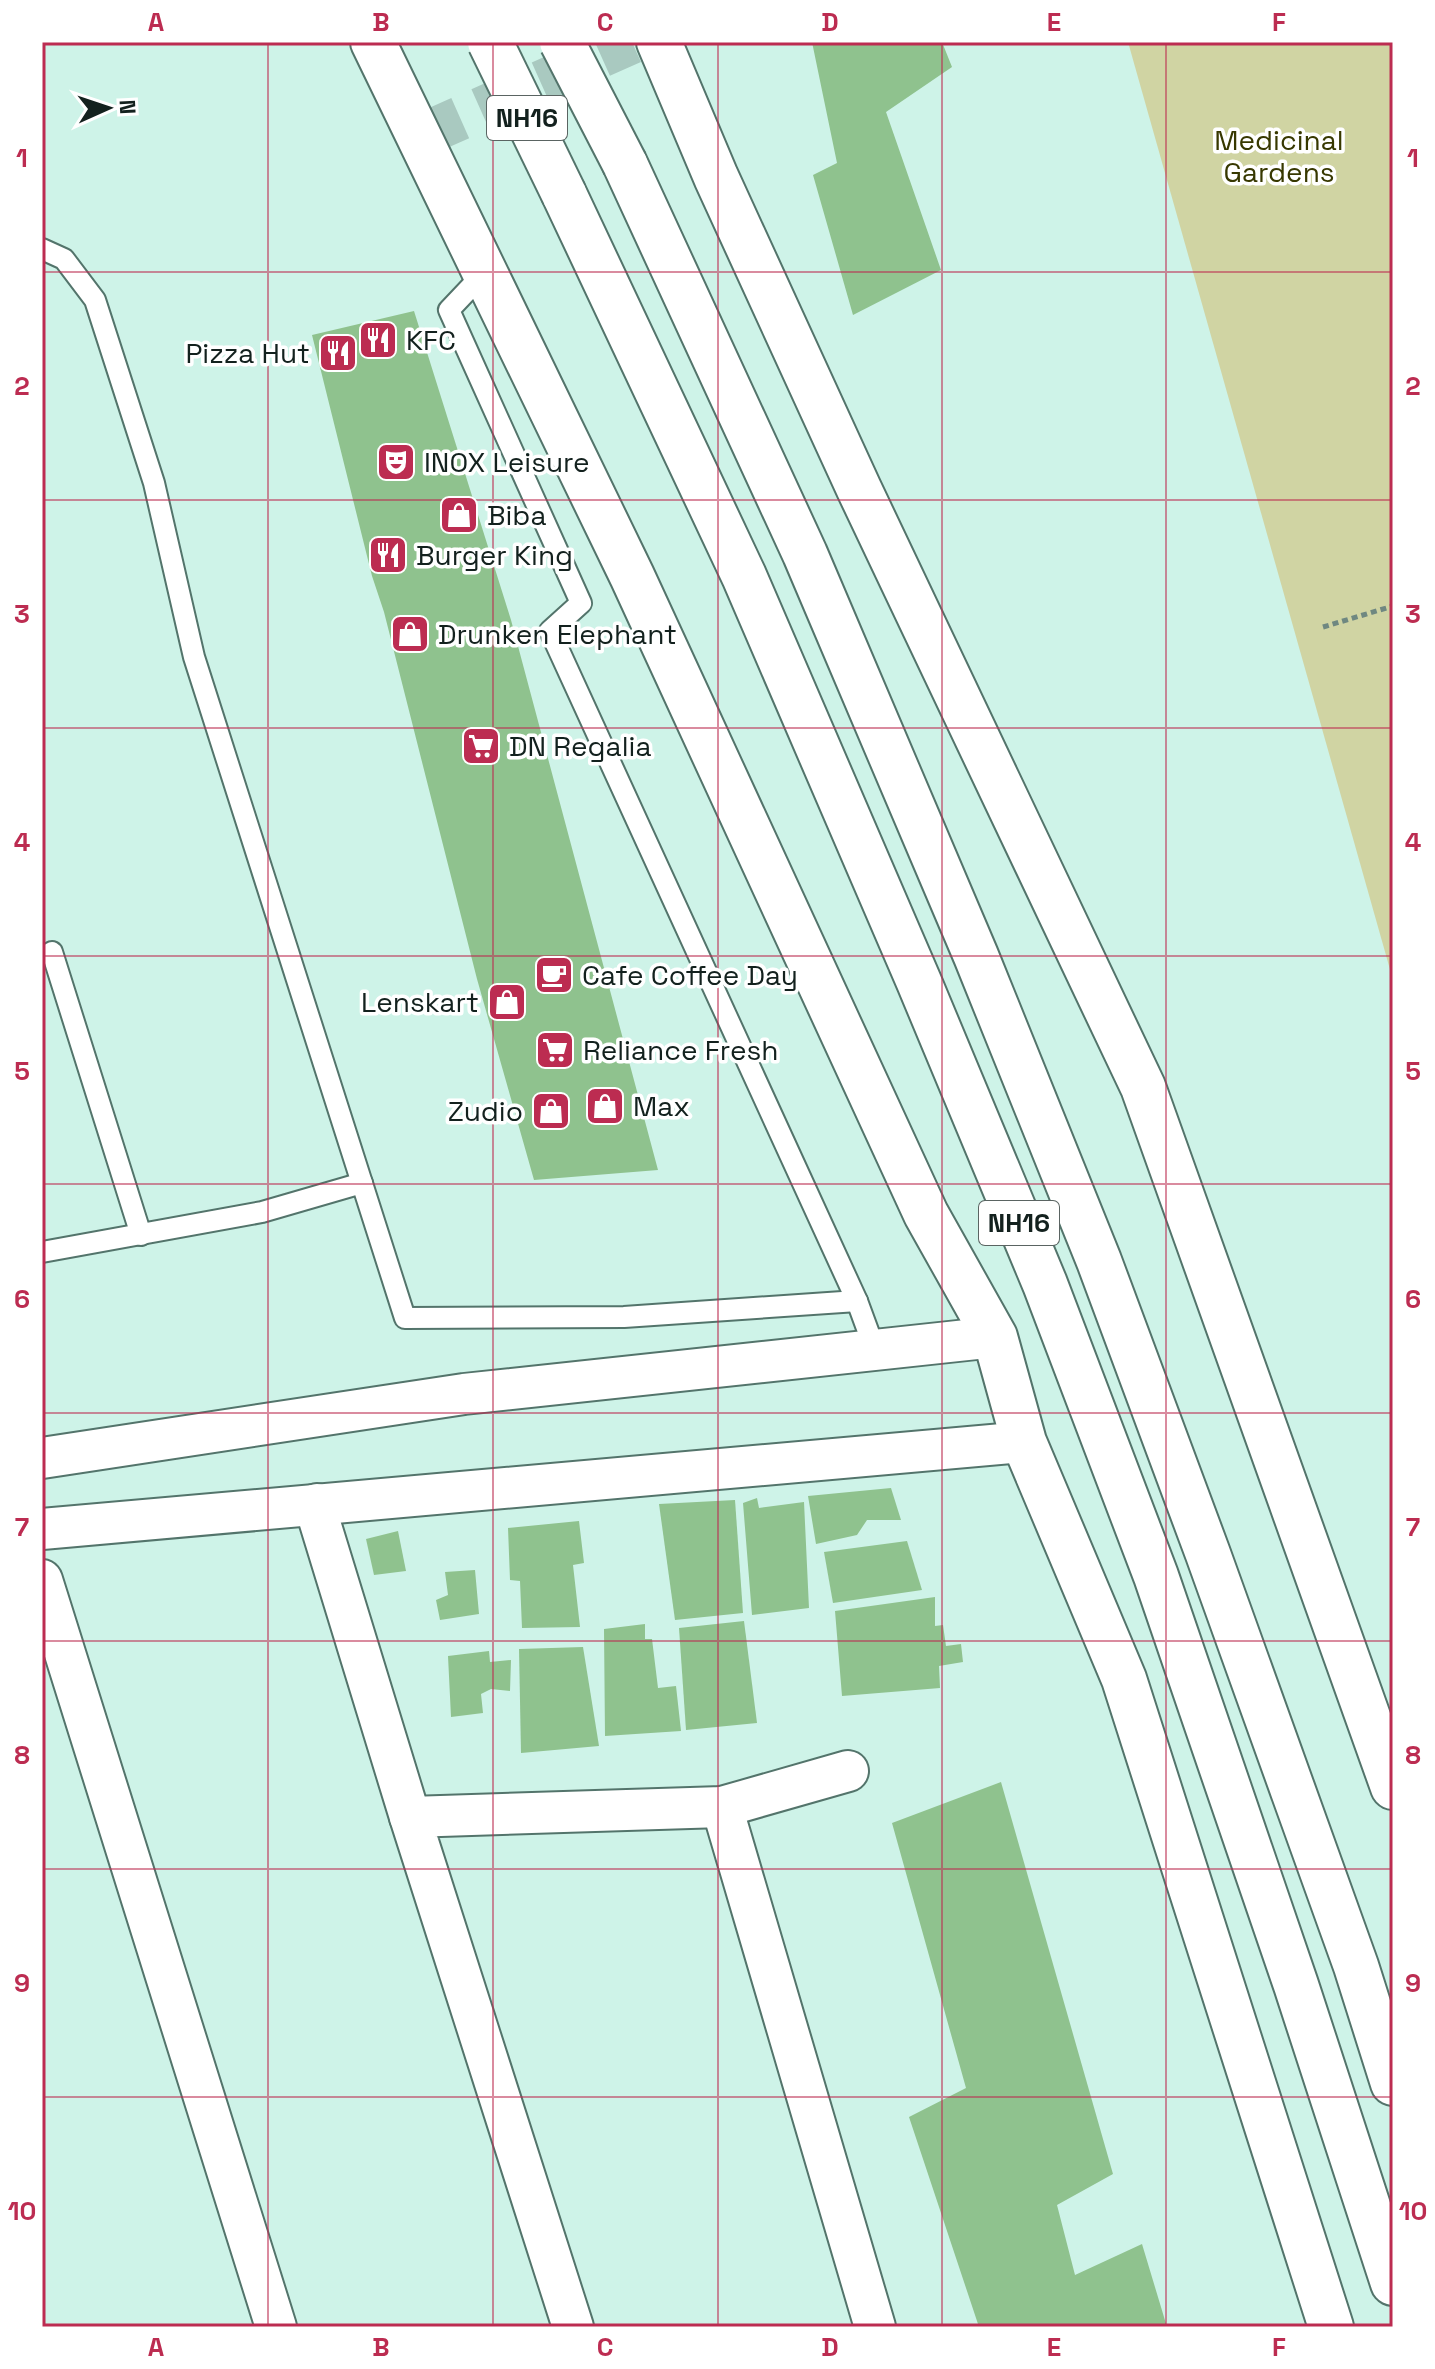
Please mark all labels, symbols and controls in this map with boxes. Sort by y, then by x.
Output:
text: A [148,5,165,39]
text: B [372,5,390,39]
text: C [597,5,613,39]
text: D [821,5,839,39]
text: E [1047,5,1061,39]
text: F [1272,5,1286,39]
north arrow [68,68,148,148]
road number: NH16 [487,96,567,140]
text: N [114,99,142,115]
park label: Medicinal Gardens [1214,122,1344,190]
text: 1 [16,141,28,175]
text: 1 [1407,141,1419,175]
restaurant icon: KFC [357,319,399,361]
place label: KFC [406,322,456,358]
restaurant icon: Pizza Hut [317,332,359,374]
place label: Pizza Hut [186,335,310,371]
text: 2 [14,369,30,403]
text: 2 [1405,369,1421,403]
theatre icon: INOX Leisure [375,441,417,483]
place label: INOX Leisure [424,444,590,480]
shop icon: Biba [438,494,480,536]
place label: Biba [487,497,547,533]
restaurant icon: Burger King [367,534,409,576]
place label: Burger King [416,537,573,573]
text: 3 [14,597,30,631]
text: 3 [1405,597,1421,631]
shop icon: Drunken Elephant [389,613,431,655]
place label: Drunken Elephant [438,616,677,652]
supermarket icon: DN Regalia [460,725,502,767]
place label: DN Regalia [509,728,652,764]
text: 4 [14,825,30,859]
text: 4 [1405,825,1421,859]
cafe icon: Cafe Coffee Day [533,954,575,996]
place label: Cafe Coffee Day [582,957,798,993]
shop icon: Lenskart [486,981,528,1023]
place label: Lenskart [361,984,479,1020]
supermarket icon: Reliance Fresh [534,1029,576,1071]
place label: Reliance Fresh [583,1032,778,1068]
text: 5 [14,1054,30,1088]
text: 5 [1405,1054,1421,1088]
shop icon: Max [584,1085,626,1127]
place label: Max [633,1088,690,1124]
shop icon: Zudio [530,1090,572,1132]
place label: Zudio [448,1093,523,1129]
road number: NH16 [979,1201,1059,1245]
text: 6 [14,1282,30,1316]
text: 6 [1405,1282,1421,1316]
text: 7 [15,1510,29,1544]
text: 7 [1406,1510,1420,1544]
text: 8 [14,1738,30,1772]
text: 8 [1405,1738,1421,1772]
text: 9 [14,1966,30,2000]
text: 9 [1405,1966,1421,2000]
text: 10 [8,2194,36,2228]
text: 10 [1399,2194,1427,2228]
text: A [148,2330,165,2364]
text: B [372,2330,390,2364]
text: C [597,2330,613,2364]
text: D [821,2330,839,2364]
text: E [1047,2330,1061,2364]
text: F [1272,2330,1286,2364]

